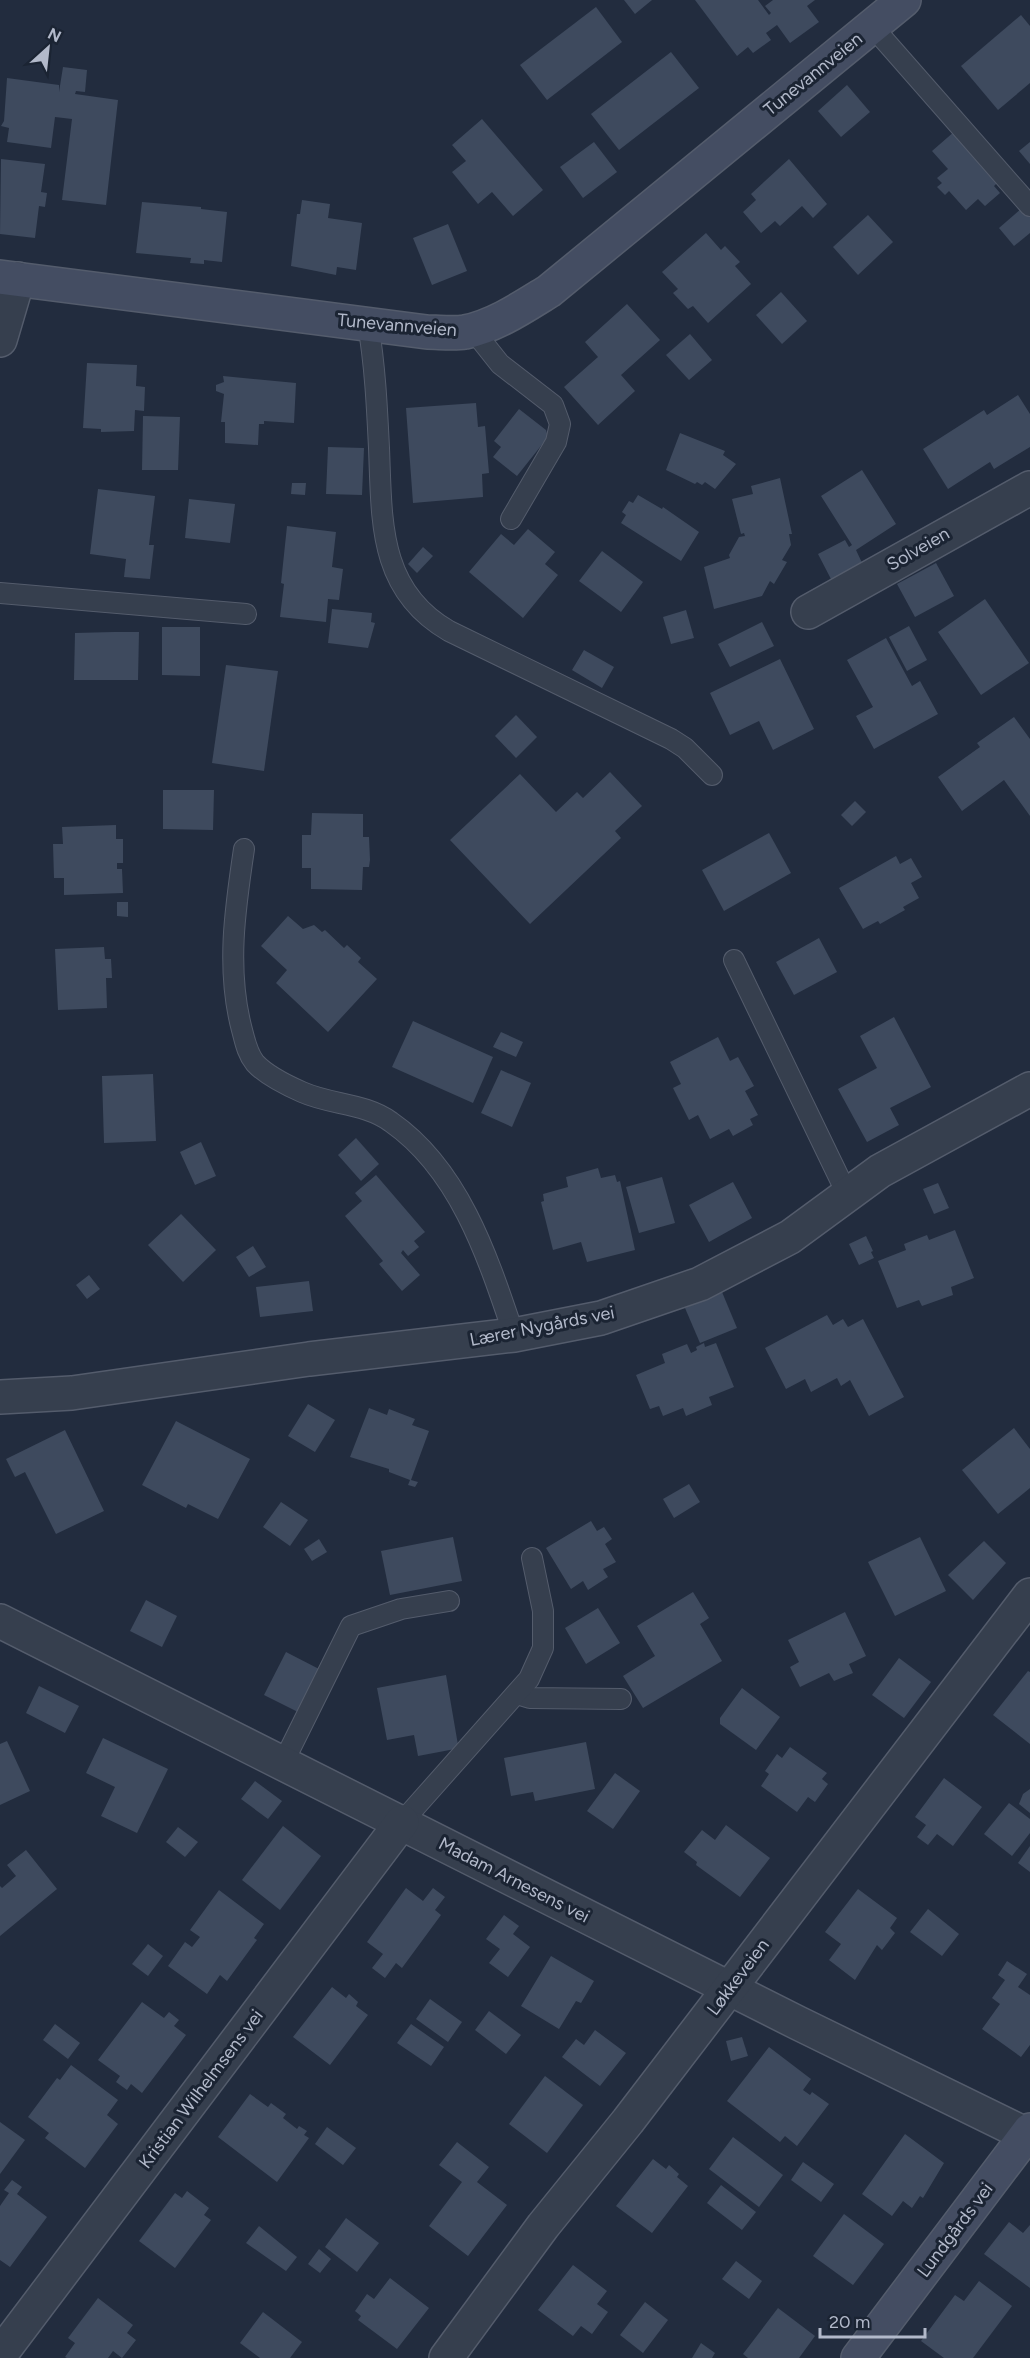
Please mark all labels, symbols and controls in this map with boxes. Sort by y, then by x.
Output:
north arrow [18,18,78,78]
text: N [45,24,64,46]
street label: Tunevannveien [759,28,867,120]
street label: Tunevannveien [336,309,458,341]
street label: Solveien [883,522,953,576]
street label: Lærer Nygårds vei [468,1301,616,1351]
street label: Madam Arnesens vei [435,1832,593,1928]
street label: Løkkeveien [702,1935,774,2019]
street label: Kristian Wilhelmsens vei [134,2005,268,2173]
street label: Lundgårds vei [912,2179,998,2281]
scale bar [820,2301,925,2339]
text: 20 m [829,2311,870,2333]

